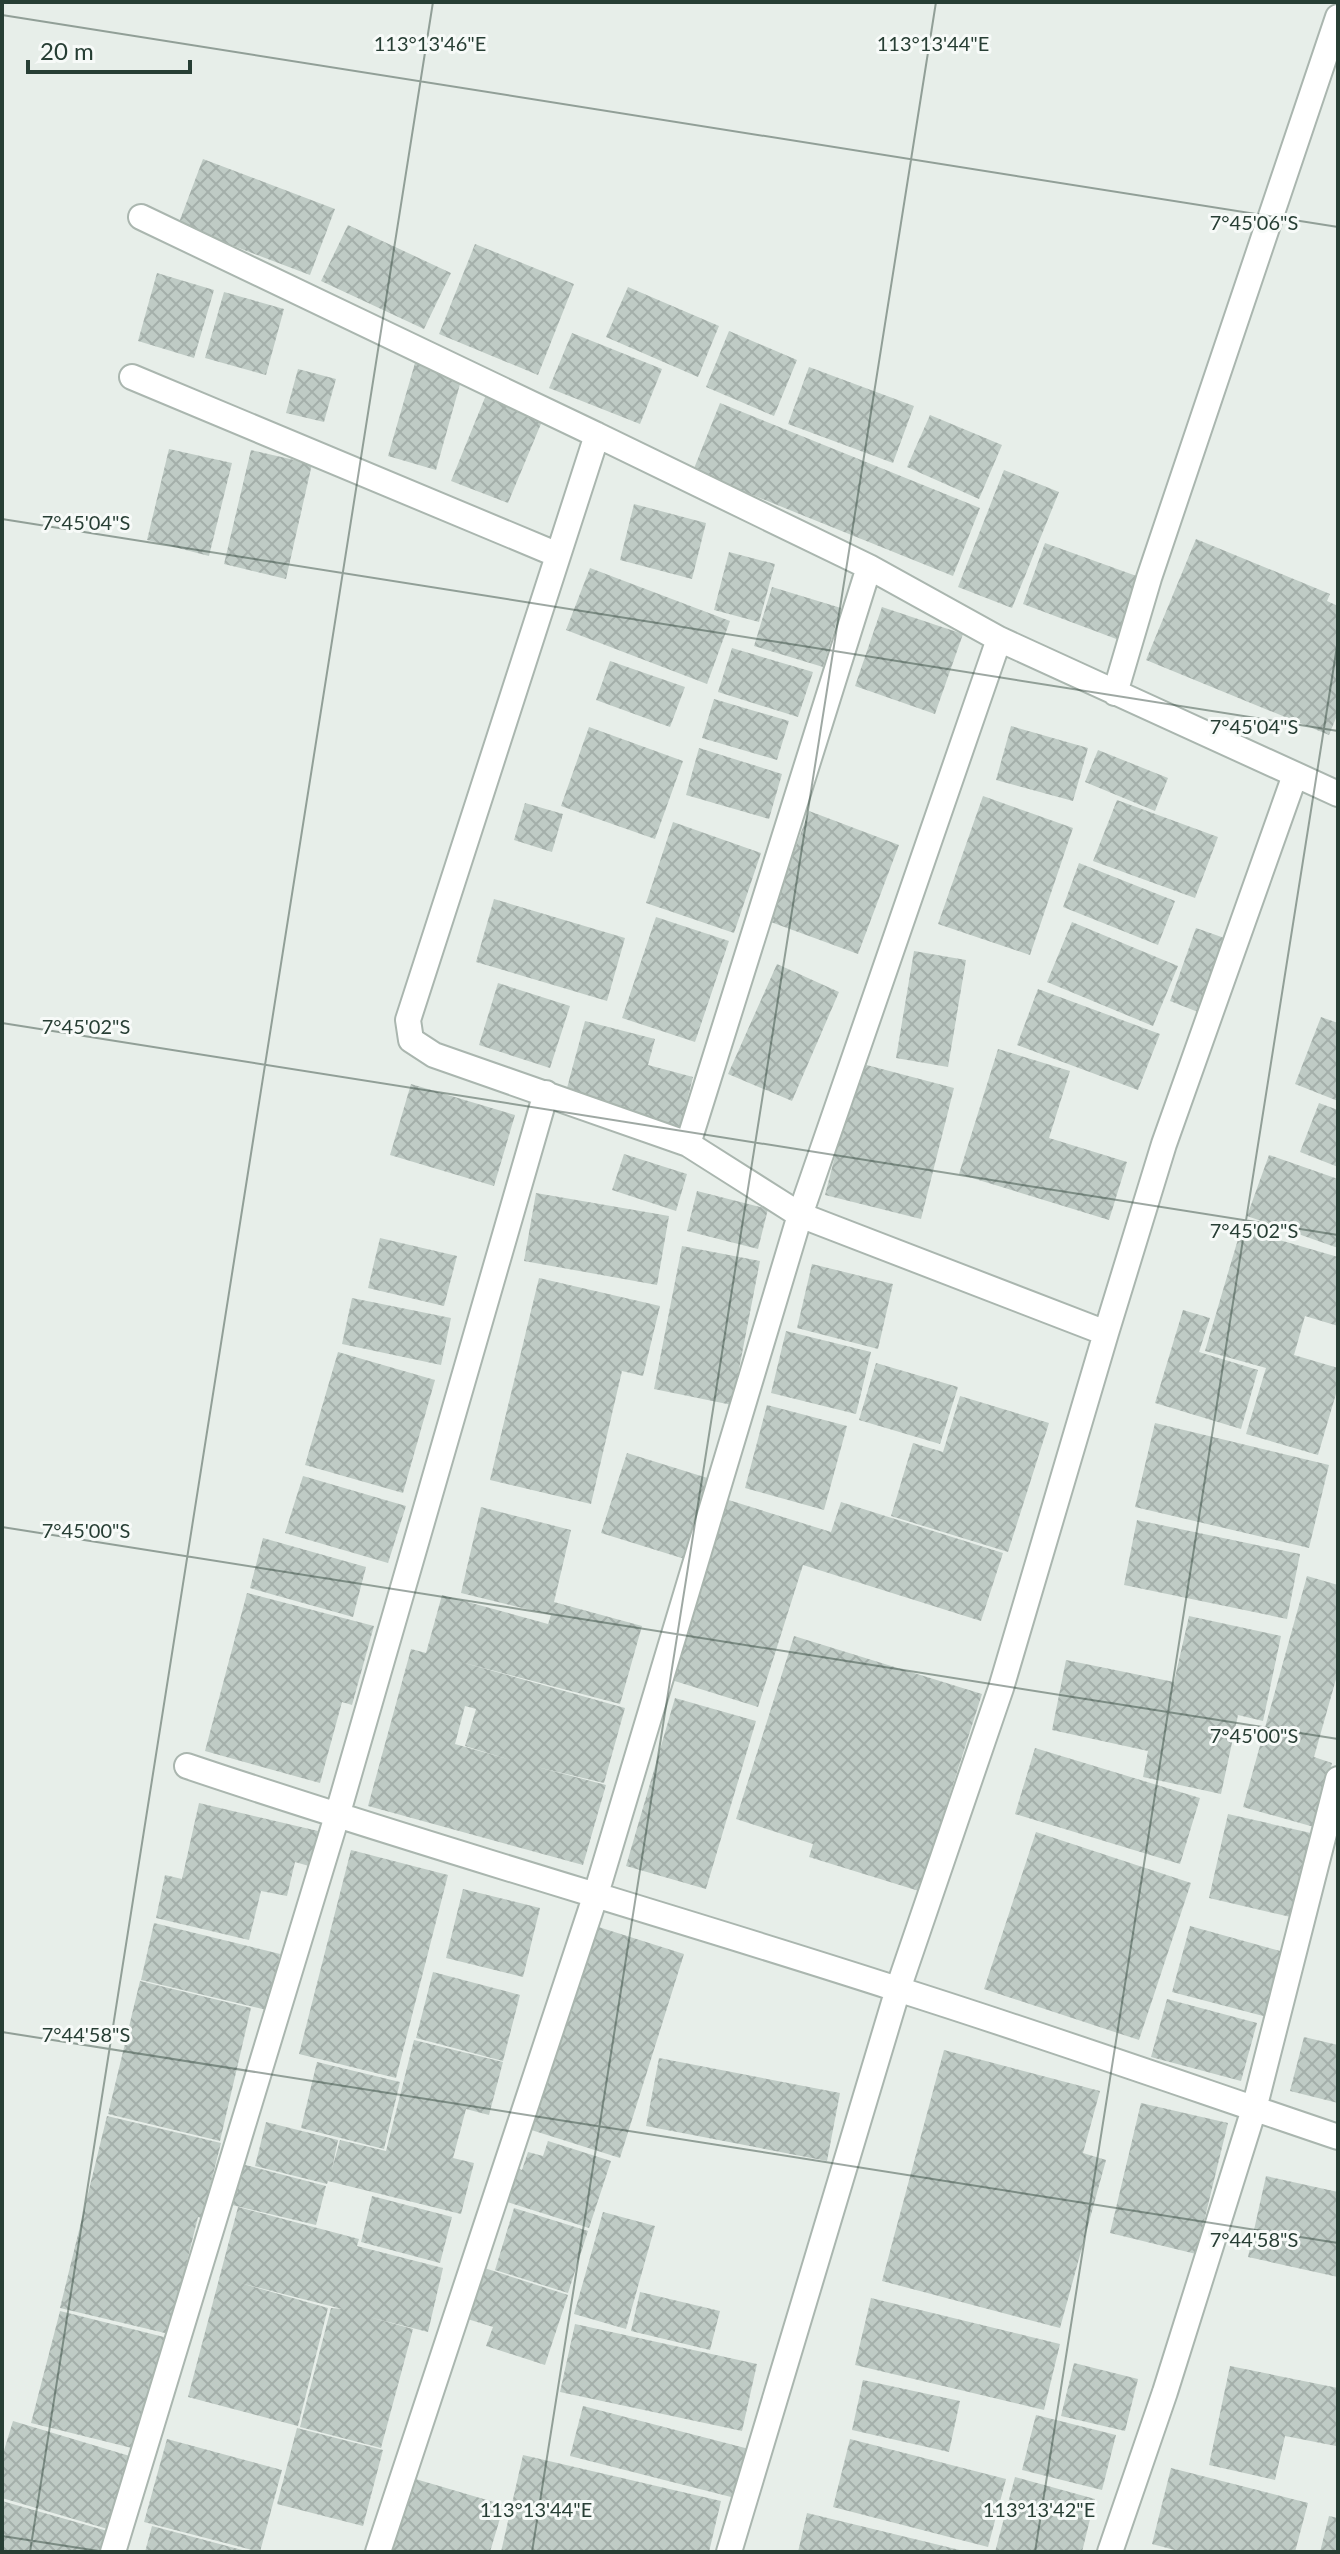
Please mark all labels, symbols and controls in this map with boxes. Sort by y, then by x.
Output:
scale bar [28,24,190,74]
text: 113°13'46"E [374,31,486,55]
text: 113°13'44"E [877,31,989,55]
text: 20 m [40,36,94,65]
text: 7°45'06"S [1210,210,1298,234]
text: 7°45'04"S [42,510,130,534]
text: 7°45'04"S [1210,714,1298,738]
text: 7°45'02"S [42,1014,130,1038]
text: 7°45'02"S [1210,1218,1298,1242]
text: 7°45'00"S [42,1518,130,1542]
text: 7°45'00"S [1210,1723,1298,1747]
text: 7°44'58"S [42,2022,130,2046]
text: 7°44'58"S [1210,2227,1298,2251]
text: 113°13'44"E [480,2497,592,2521]
text: 113°13'42"E [983,2497,1095,2521]

